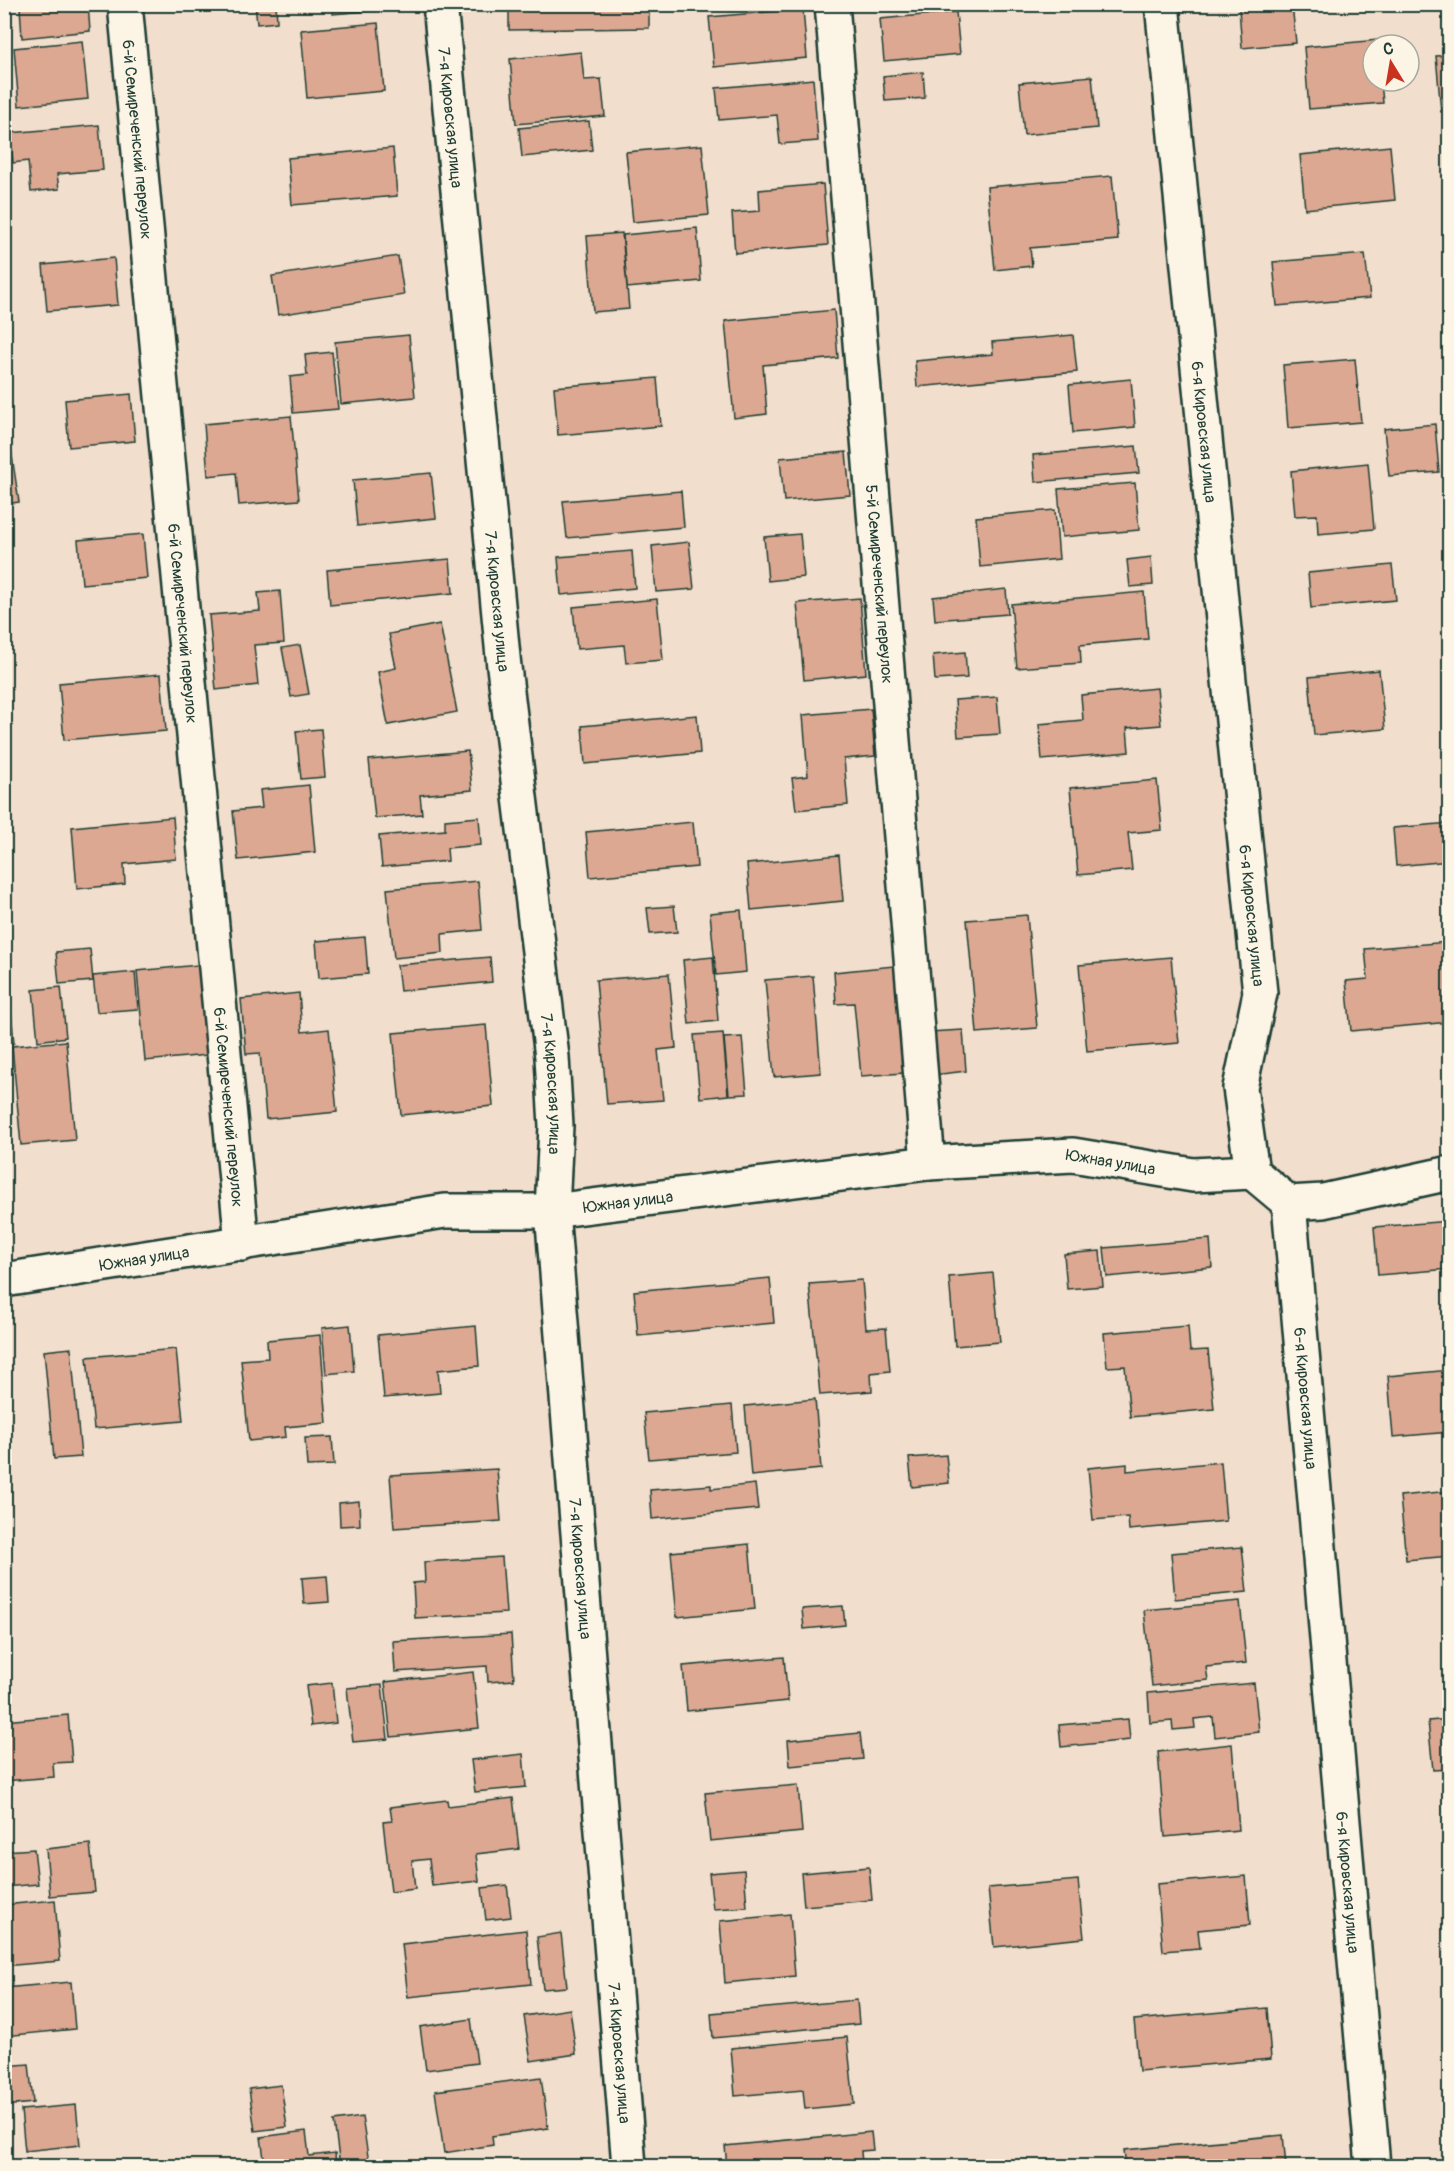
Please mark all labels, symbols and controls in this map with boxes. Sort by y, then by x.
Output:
north arrow [1361,33,1421,93]
text: С [1382,38,1395,60]
street label: 6-й Семиреченский переулок [117,39,156,240]
street label: 7-я Кировская улица [433,46,467,189]
street label: 6-я Кировская улица [1186,360,1220,504]
street label: 5-й Семиреченский переулок [861,484,897,685]
street label: 6-й Семиреченский переулок [163,523,202,724]
street label: 7-я Кировская улица [480,530,513,673]
street label: 6-я Кировская улица [1234,844,1268,987]
street label: 6-й Семиреченский переулок [209,1006,247,1208]
street label: 7-я Кировская улица [536,1012,565,1155]
street label: Южная улица [1064,1145,1157,1180]
street label: Южная улица [582,1187,674,1218]
street label: Южная улица [98,1242,191,1276]
street label: 6-я Кировская улица [1289,1327,1321,1470]
street label: 7-я Кировская улица [564,1497,595,1640]
street label: 6-я Кировская улица [1331,1811,1363,1954]
street label: 7-я Кировская улица [603,1982,635,2124]

